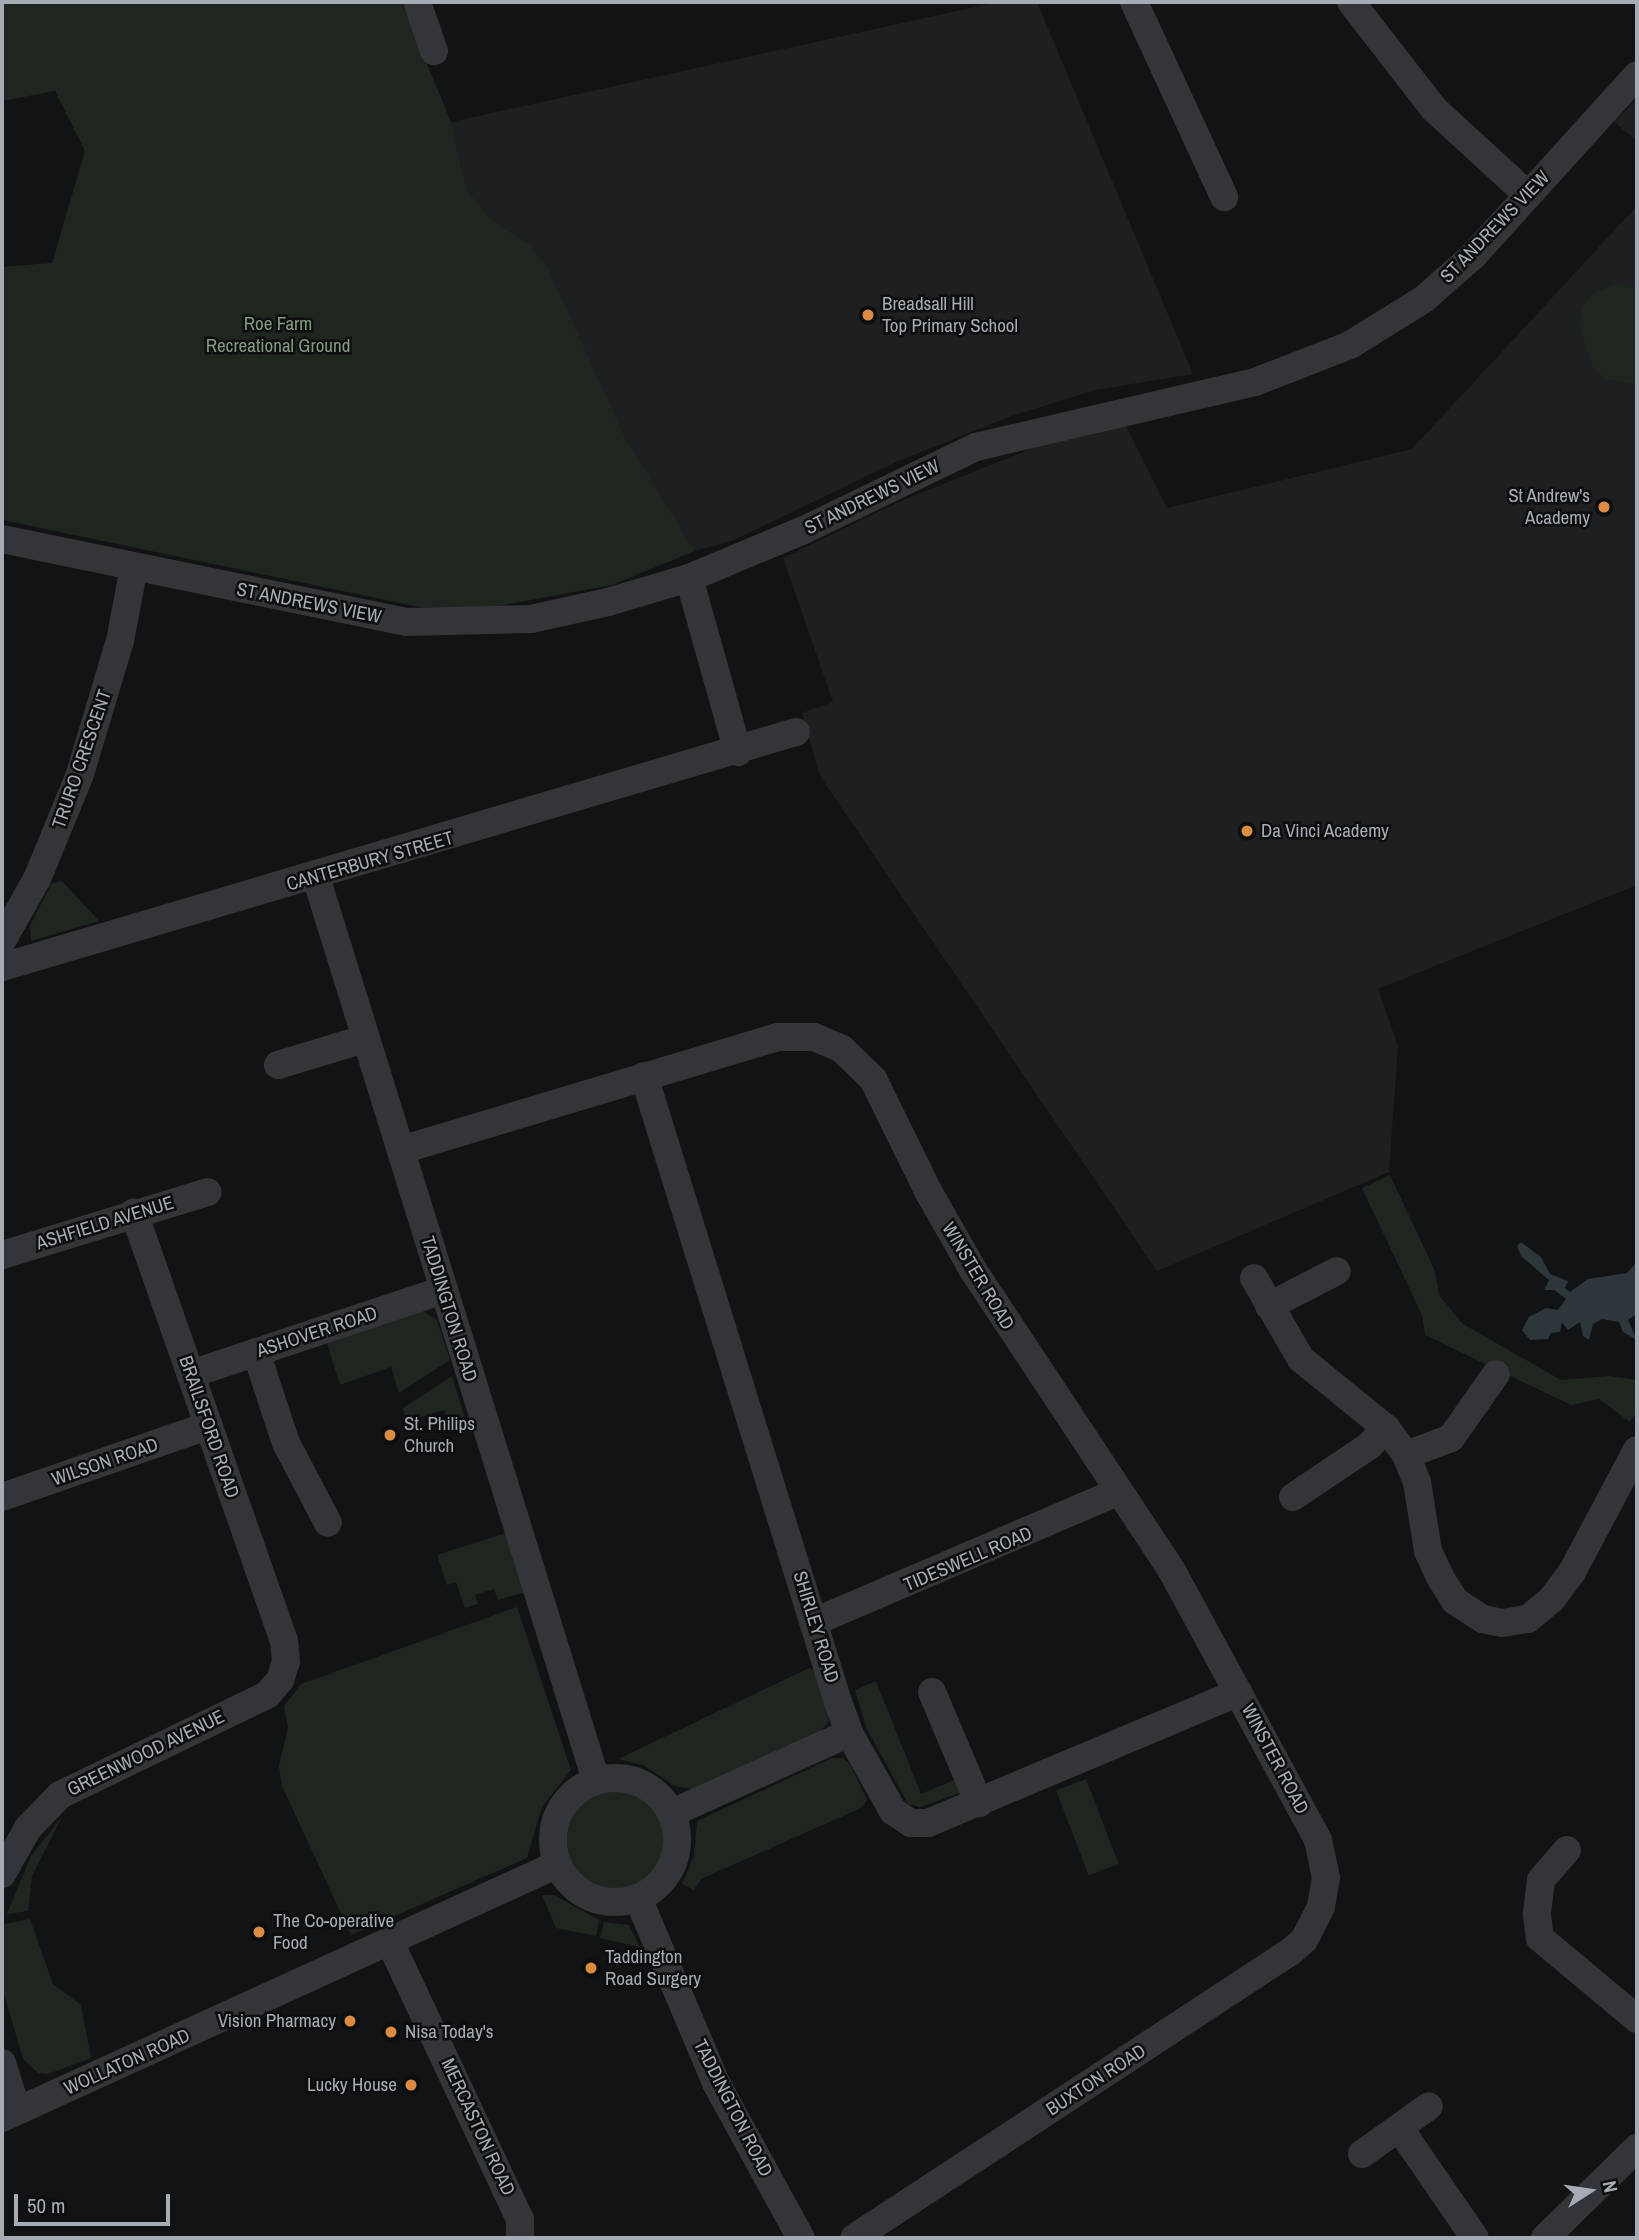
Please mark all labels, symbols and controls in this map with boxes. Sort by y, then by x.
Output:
street label: ST ANDREWS VIEW [1435,166,1555,288]
place label: Breadsall Hill Top Primary School [882,293,1018,337]
marker: Breadsall Hill Top Primary School [860,307,876,323]
park label: Roe Farm Recreational Ground [206,313,350,357]
street label: ST ANDREWS VIEW [800,454,944,540]
place label: St Andrew's Academy [1507,485,1590,529]
marker: St Andrew's Academy [1596,499,1612,515]
street label: ST ANDREWS VIEW [234,578,384,628]
street label: TRURO CRESCENT [48,687,116,831]
place label: Da Vinci Academy [1261,820,1390,842]
marker: Da Vinci Academy [1239,823,1255,839]
street label: CANTERBURY STREET [284,826,456,896]
street label: ASHFIELD AVENUE [33,1191,177,1255]
street label: WINSTER ROAD [937,1218,1019,1334]
street label: TADDINGTON ROAD [416,1233,482,1385]
street label: ASHOVER ROAD [254,1302,380,1362]
street label: BRAILSFORD ROAD [174,1353,244,1501]
place label: St. Philips Church [404,1413,475,1457]
marker: St. Philips Church [382,1427,398,1443]
street label: WILSON ROAD [49,1433,161,1491]
street label: TIDESWELL ROAD [900,1522,1036,1596]
street label: SHIRLEY ROAD [788,1568,844,1686]
street label: WINSTER ROAD [1236,1700,1314,1818]
street label: GREENWOOD AVENUE [63,1705,229,1801]
place label: The Co-operative Food [273,1910,394,1954]
marker: The Co-operative Food [251,1924,267,1940]
place label: Taddington Road Surgery [605,1946,701,1990]
marker: Taddington Road Surgery [583,1960,599,1976]
place label: Vision Pharmacy [218,2010,336,2032]
marker: Vision Pharmacy [342,2013,358,2029]
place label: Nisa Today's [405,2021,494,2043]
street label: WOLLATON ROAD [61,2024,193,2100]
marker: Nisa Today's [383,2024,399,2040]
street label: TADDINGTON ROAD [689,2036,777,2180]
street label: BUXTON ROAD [1042,2039,1150,2121]
street label: MERCASTON ROAD [436,2055,520,2199]
place label: Lucky House [307,2074,397,2096]
marker: Lucky House [403,2077,419,2093]
north arrow [1555,2156,1625,2226]
text: N [1597,2178,1624,2195]
scale bar [18,2180,173,2224]
text: 50 m [27,2191,65,2220]

